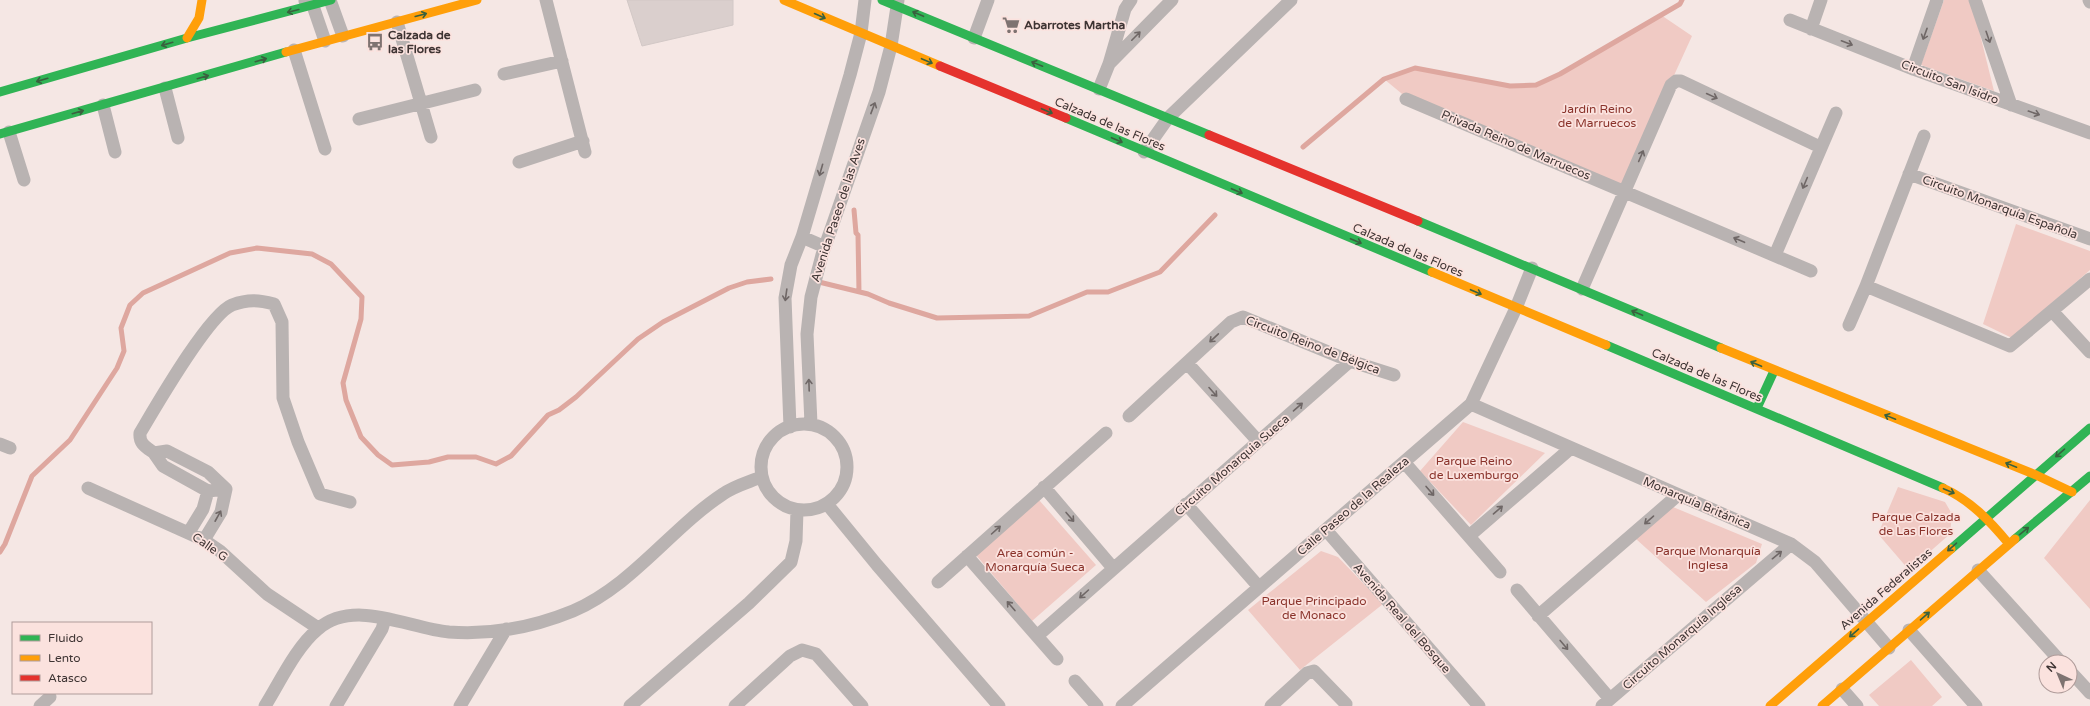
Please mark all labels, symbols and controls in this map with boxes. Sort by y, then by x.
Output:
one-way arrow [287,8,300,15]
one-way arrow [912,10,924,18]
one-way arrow [414,11,427,18]
one-way arrow [814,12,826,20]
supermarket icon: Abarrotes Martha [1001,15,1021,35]
place label: Abarrotes Martha [1024,18,1125,32]
place label: Calzada de las Flores [388,28,451,56]
one-way arrow [1921,28,1929,40]
one-way arrow [1984,30,1992,42]
one-way arrow [1131,31,1141,41]
bus stop icon: Calzada de las Flores [365,32,385,52]
one-way arrow [1841,39,1853,47]
one-way arrow [161,41,174,48]
one-way arrow [254,56,267,63]
street label: Circuito San Isidro [1899,57,2001,107]
one-way arrow [921,58,933,65]
one-way arrow [1031,60,1043,67]
one-way arrow [196,73,209,80]
one-way arrow [36,76,49,84]
one-way arrow [1706,93,1718,100]
street label: Calzada de las Flores [1053,94,1168,154]
park label: Jardín Reino de Marruecos [1558,102,1636,130]
one-way arrow [869,103,877,115]
street label: Privada Reino de Marruecos [1439,107,1593,183]
one-way arrow [71,108,84,115]
one-way arrow [1040,108,1052,115]
one-way arrow [2028,110,2040,118]
street label: Avenida Paseo de las Aves [808,136,868,284]
one-way arrow [1110,137,1122,145]
one-way arrow [1638,151,1645,163]
one-way arrow [817,163,824,176]
street label: Circuito Monarquía Española [1920,172,2080,242]
one-way arrow [1801,176,1808,188]
one-way arrow [1230,187,1242,195]
street label: Calzada de las Flores [1351,220,1466,280]
one-way arrow [1733,236,1745,243]
one-way arrow [1350,238,1362,246]
one-way arrow [782,288,790,301]
one-way arrow [1470,288,1482,296]
one-way arrow [1631,308,1643,316]
street label: Circuito Reino de Bélgica [1244,313,1382,377]
one-way arrow [1209,333,1219,343]
street label: Calzada de las Flores [1650,345,1765,405]
one-way arrow [1751,359,1763,367]
one-way arrow [805,379,813,392]
one-way arrow [1209,387,1218,397]
one-way arrow [1293,402,1303,411]
street label: Circuito Monarquia Sueca [1172,412,1292,518]
one-way arrow [1884,412,1896,420]
one-way arrow [2056,448,2066,457]
street label: Calle Paseo de la Realeza [1294,454,1412,558]
park label: Parque Reino de Luxemburgo [1429,454,1519,482]
one-way arrow [2005,460,2017,468]
street label: Monarquía Británica [1641,474,1753,532]
one-way arrow [1425,486,1435,496]
one-way arrow [1943,488,1955,495]
one-way arrow [1493,506,1504,515]
one-way arrow [215,510,223,522]
park label: Parque Calzada de Las Flores [1872,510,1960,538]
one-way arrow [1065,512,1074,522]
one-way arrow [1644,515,1654,524]
one-way arrow [991,526,1002,535]
one-way arrow [2018,527,2029,536]
street label: Calle G [190,530,230,564]
one-way arrow [1946,543,1957,552]
park label: Parque Monarquía Inglesa [1655,544,1761,572]
street label: Avenida Federalistas [1837,545,1935,633]
park label: Area común - Monarquía Sueca [985,546,1085,574]
one-way arrow [1772,550,1783,559]
street label: Avenida Real del Bosque [1350,560,1454,676]
street label: Circuito Monarquía Inglesa [1620,582,1744,692]
one-way arrow [1079,589,1089,598]
park label: Parque Principado de Monaco [1261,594,1367,622]
one-way arrow [1007,601,1016,612]
one-way arrow [1920,612,1931,621]
legend [12,622,152,694]
one-way arrow [1848,628,1859,637]
text: Fluido [48,631,83,645]
one-way arrow [1559,640,1568,651]
text: Lento [48,651,81,665]
north arrow [2038,654,2078,694]
text: N [2044,659,2059,675]
text: Atasco [48,671,87,685]

